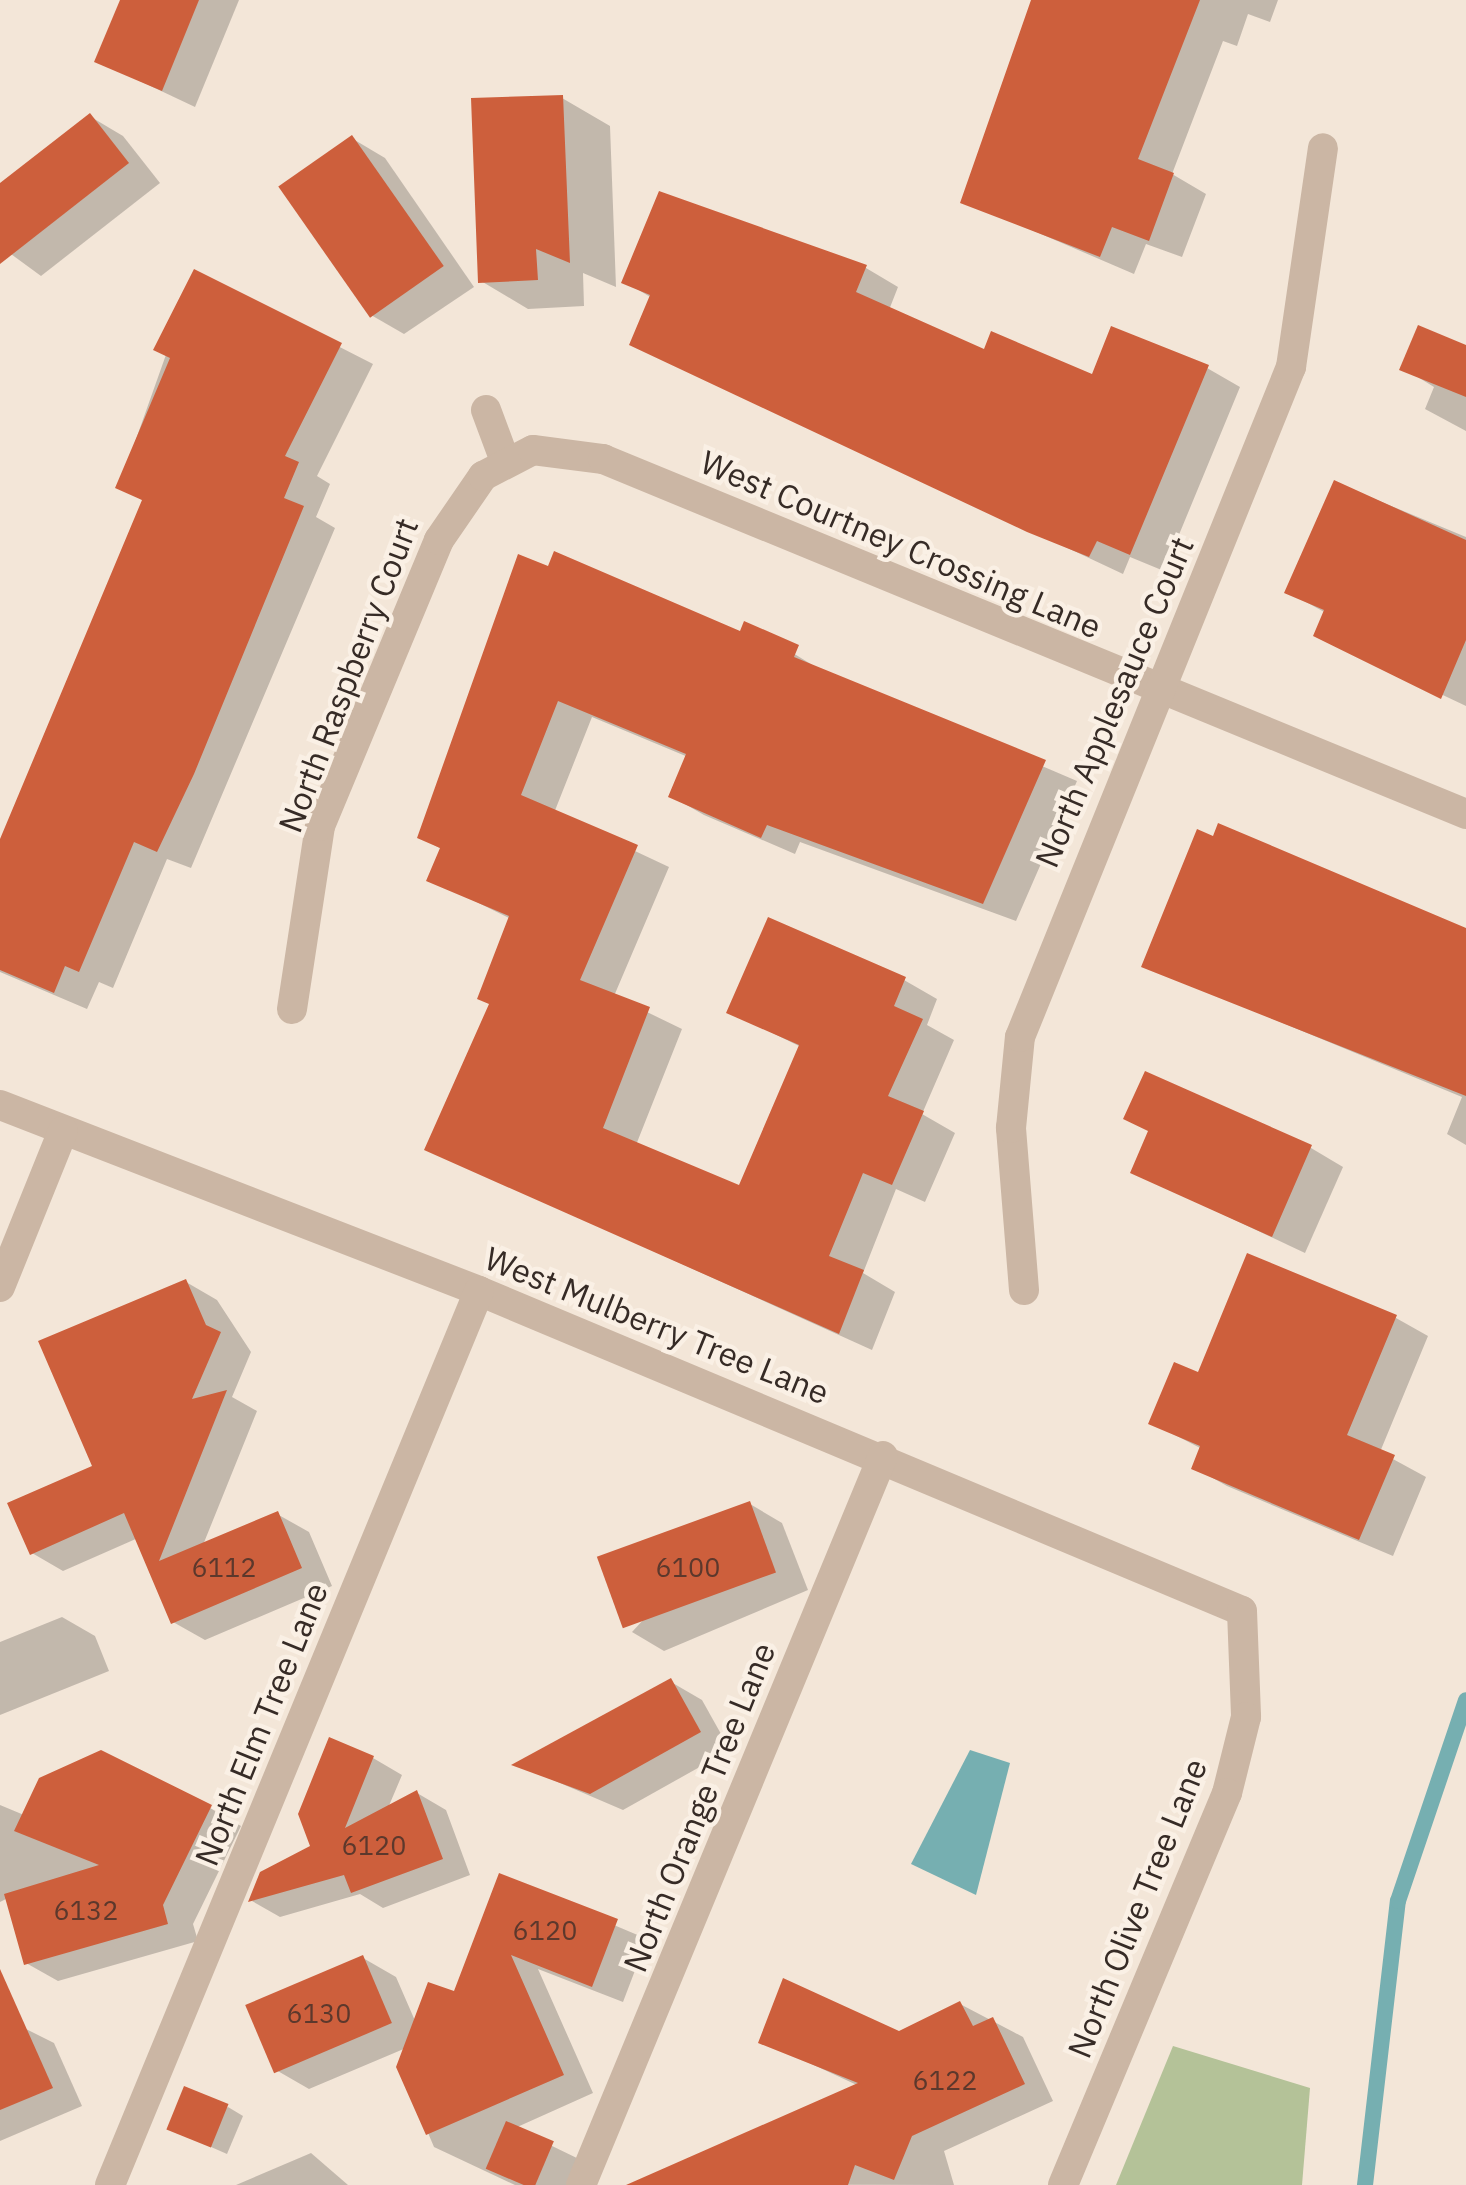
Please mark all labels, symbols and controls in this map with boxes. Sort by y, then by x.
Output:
street label: West Courtney Crossing Lane [695,442,1107,646]
street label: North Raspberry Court [270,512,426,838]
street label: North Applesauce Court [1026,531,1202,873]
street label: West Mulberry Tree Lane [479,1238,835,1412]
house number: 6112 [192,1551,256,1583]
house number: 6100 [656,1551,720,1583]
street label: North Elm Tree Lane [186,1577,336,1871]
street label: North Orange Tree Lane [615,1637,783,1977]
street label: North Olive Tree Lane [1059,1753,1215,2063]
house number: 6120 [342,1829,406,1861]
house number: 6132 [54,1894,118,1926]
house number: 6120 [513,1914,577,1946]
house number: 6130 [287,1997,351,2029]
house number: 6122 [913,2064,977,2096]

